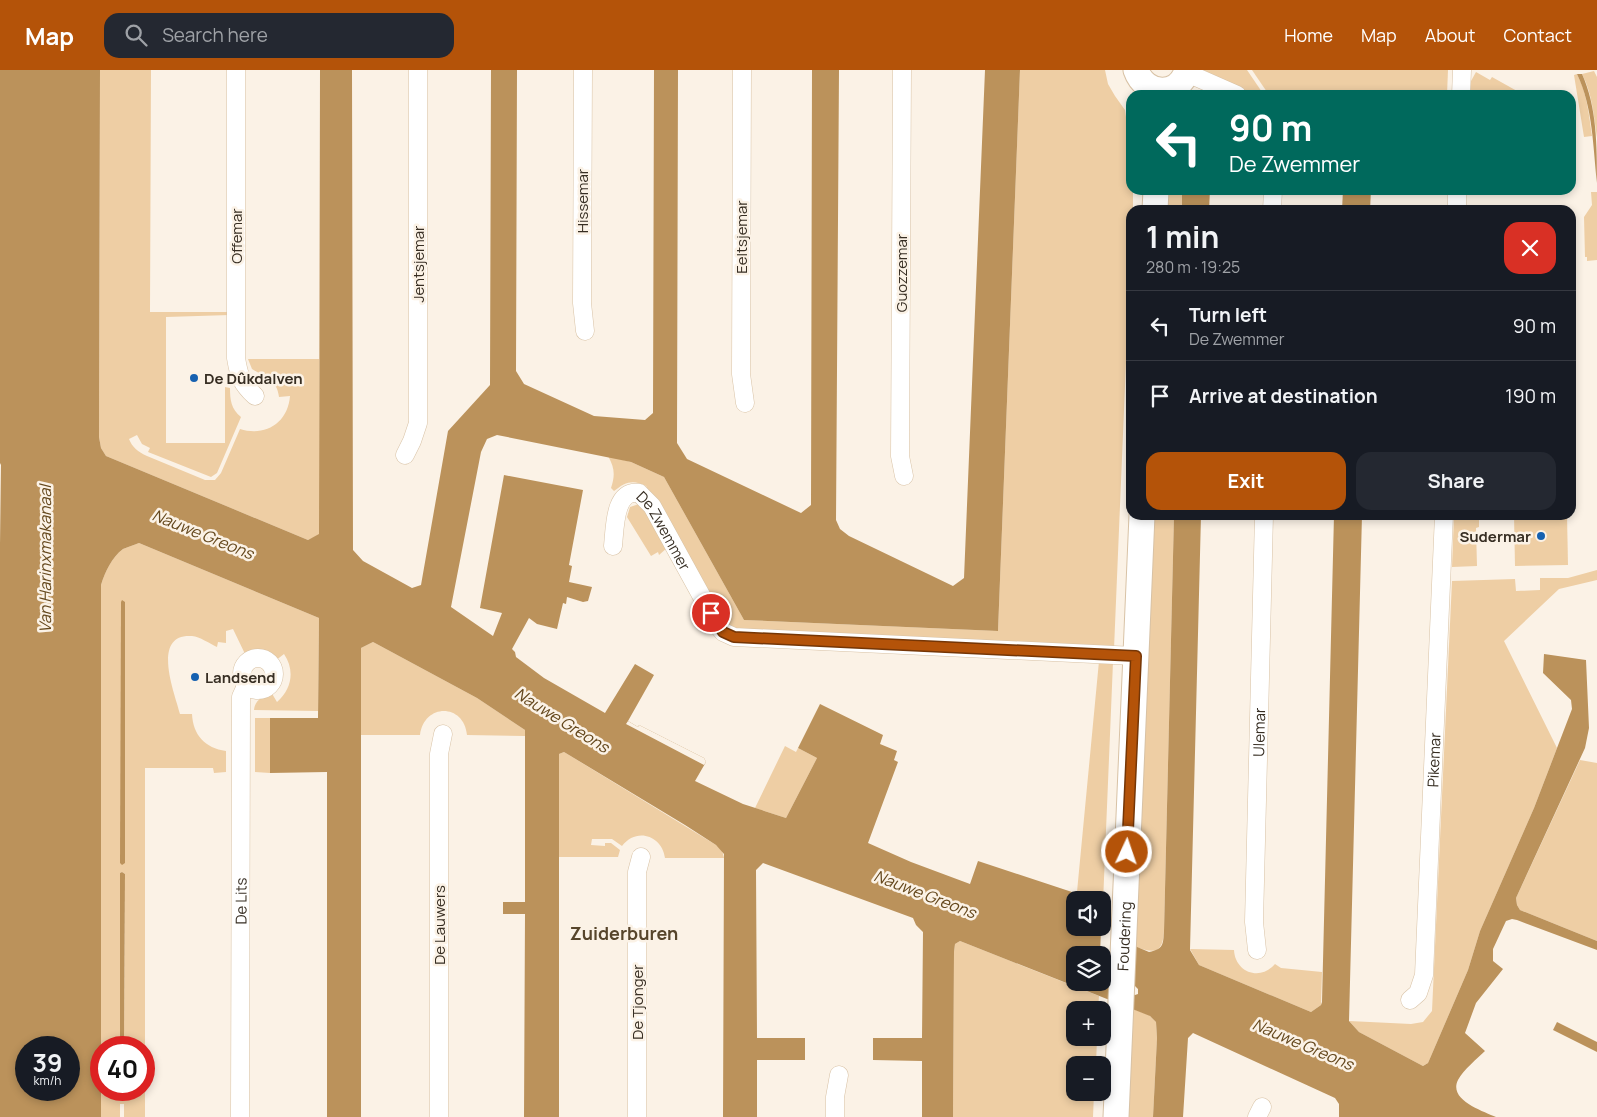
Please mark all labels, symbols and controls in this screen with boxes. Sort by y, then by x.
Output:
search box [104,13,454,58]
text: Map [25,19,74,52]
icon: search [122,21,150,49]
text: Search here [162,22,268,48]
text: Home [1284,23,1333,47]
text: Map [1361,23,1397,47]
text: About [1425,23,1475,47]
text: Contact [1503,23,1572,47]
text: 90 m [1229,104,1312,152]
icon: left [1146,110,1211,175]
text: De Zwemmer [1229,149,1360,179]
street label: Hissemar [572,168,593,233]
street label: Eeltsjemar [731,200,752,274]
street label: Offemar [226,208,247,264]
text: 1 min [1146,216,1219,257]
button: close [1504,222,1556,274]
street label: Jentsjemar [408,225,429,303]
street label: Guozzemar [891,233,912,312]
text: 280 m · 19:25 [1146,256,1240,278]
text: Turn left [1189,302,1267,328]
icon: left [1146,312,1174,340]
text: 90 m [1513,313,1556,339]
text: De Zwemmer [1189,328,1284,350]
place label: De Dûkdalven [204,368,303,389]
marker: De Dûkdalven [188,372,200,384]
icon: arrive [1146,382,1174,410]
text: Arrive at destination [1189,383,1378,409]
text: 190 m [1505,383,1556,409]
button: Exit [1146,452,1346,510]
button: Share [1356,452,1556,510]
water label: Van Harinxmakanaal [34,483,56,633]
street label: De Zwemmer [632,486,696,574]
water label: Nauwe Greons [149,504,258,565]
place label: Sudermar [1459,526,1531,547]
marker: Sudermar [1535,530,1547,542]
pin [690,592,732,634]
icon: arrive [697,599,725,627]
place label: Landsend [205,667,276,688]
marker: Landsend [189,671,201,683]
water label: Nauwe Greons [511,682,615,759]
street label: Ulemar [1248,707,1270,757]
street label: Pikemar [1422,731,1445,788]
position arrow [1100,825,1152,877]
water label: Nauwe Greons [871,864,981,924]
street label: De Lits [230,877,251,924]
street label: De Lauwers [429,885,450,965]
map controls [1066,891,1111,1101]
button: sound [1066,891,1111,936]
street label: Foudering [1112,901,1136,971]
district label: Zuiderburen [570,921,678,945]
button: layers [1066,946,1111,991]
street label: De Tjonger [627,964,648,1040]
button: + [1066,1001,1111,1046]
water label: Nauwe Greons [1249,1013,1358,1076]
speed limit sign: 40 [90,1036,155,1101]
text: 39 [32,1045,63,1080]
button: − [1066,1056,1111,1101]
text: km/h [34,1072,61,1089]

